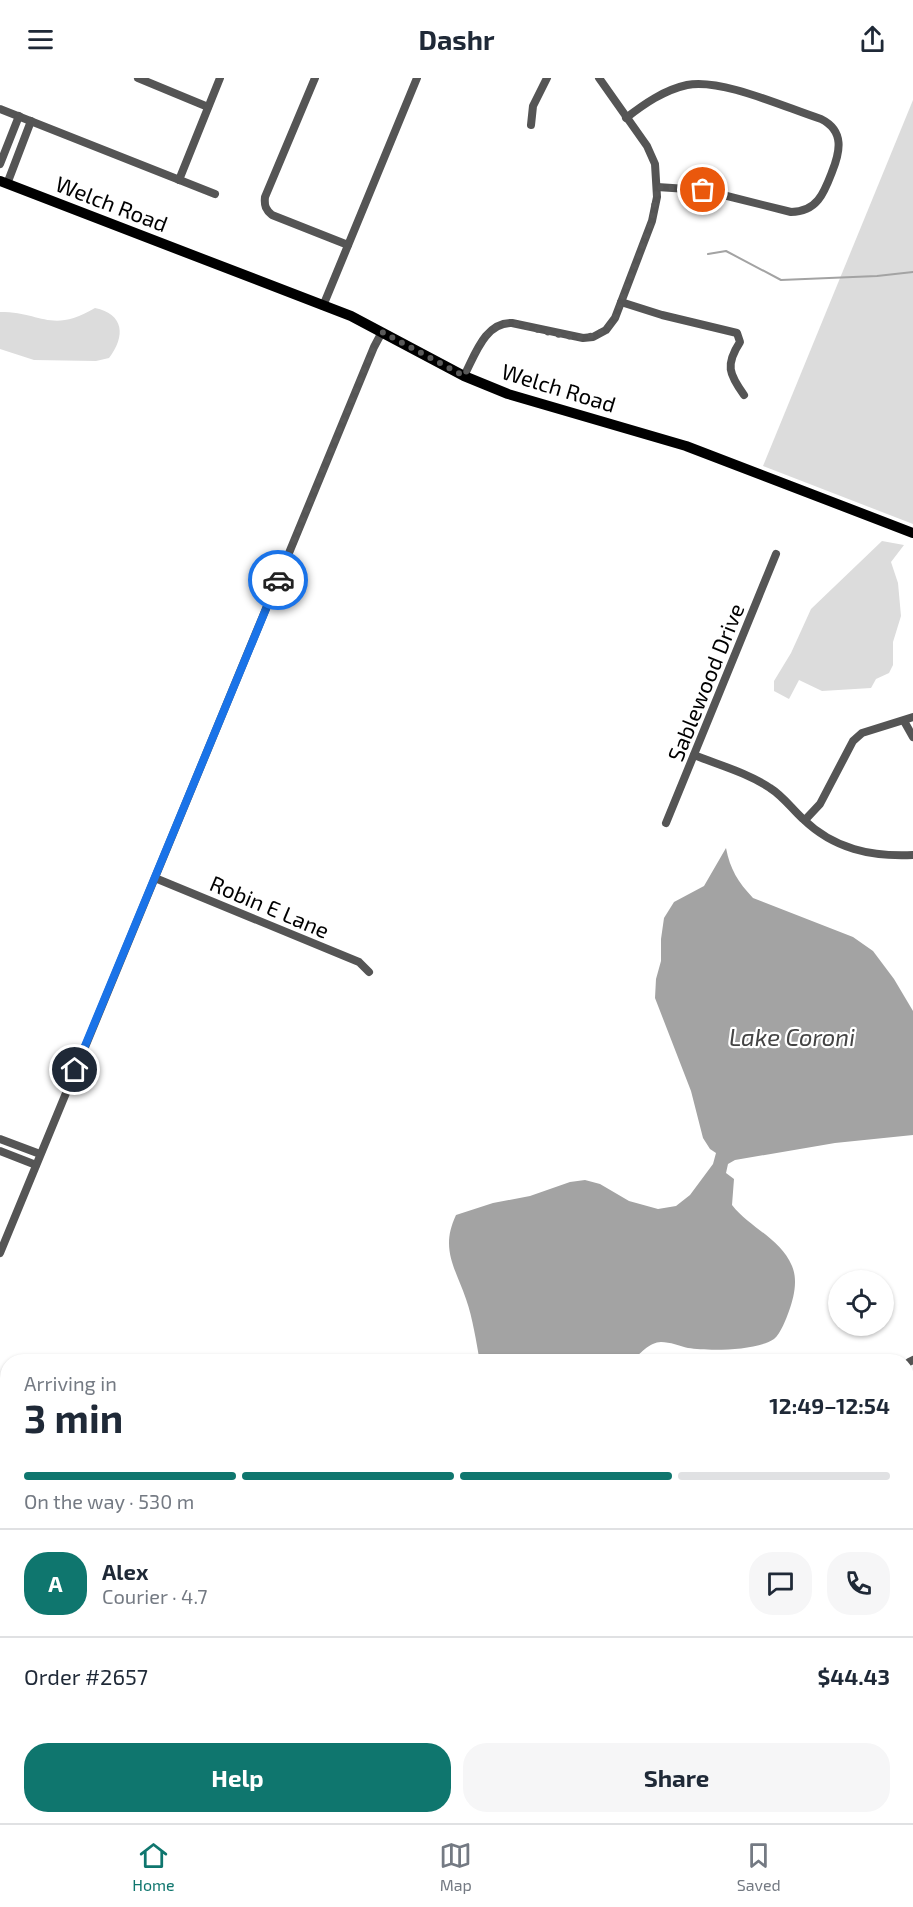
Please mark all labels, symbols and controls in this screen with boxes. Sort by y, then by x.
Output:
icon: menu [24,23,57,56]
text: Dashr [419,23,494,55]
icon: share [856,23,889,56]
pin [677,164,728,215]
street label: Welch Road [52,170,172,236]
icon: bag [686,173,719,206]
street label: Welch Road [499,357,619,417]
courier [248,550,308,610]
icon: car [262,564,295,597]
street label: Sablewood Drive [661,599,749,765]
street label: Robin E Lane [207,869,333,943]
water label: Lake Coroni [729,1022,855,1051]
pin [49,1044,100,1095]
icon: home [58,1053,91,1086]
map controls [828,1270,894,1336]
button: locate [828,1270,894,1336]
text: Arriving in [24,1371,117,1395]
text: 12:49–12:54 [769,1392,890,1418]
text: 3 min [24,1394,123,1441]
text: On the way · 530 m [24,1489,194,1513]
button: chat [749,1552,812,1615]
button: phone [827,1552,890,1615]
text: Alex [102,1558,148,1584]
text: A [48,1570,63,1596]
text: Courier · 4.7 [102,1584,208,1608]
text: Order #2657 [24,1663,148,1689]
text: $44.43 [817,1663,890,1689]
button: Help [24,1743,451,1812]
button: Share [463,1743,890,1812]
tab: Home [132,1839,175,1894]
tab: Map [439,1839,472,1894]
tab: Saved [737,1839,781,1894]

